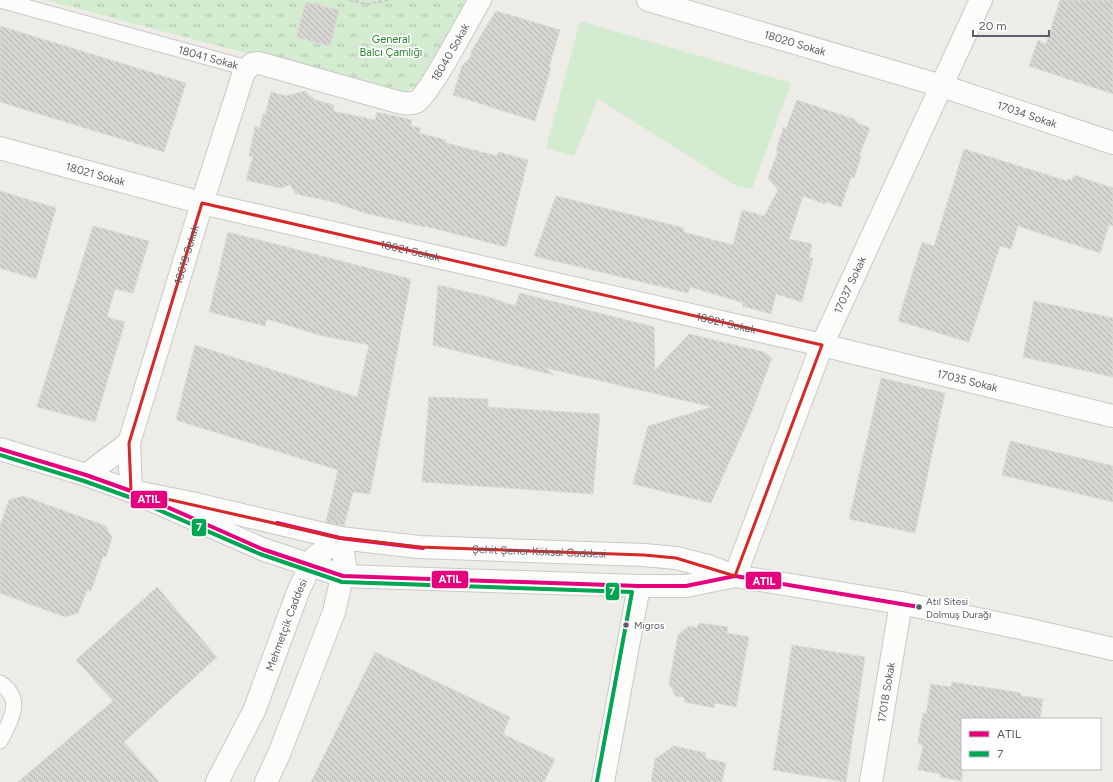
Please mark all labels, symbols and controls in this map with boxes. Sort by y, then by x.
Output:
scale bar [973,12,1049,38]
text: 20 m [979,19,1007,33]
street label: 18040 Sokak [428,21,472,84]
street label: 18020 Sokak [762,28,828,58]
park label: General Balcı Çamlığı [360,33,422,59]
street label: 18041 Sokak [177,43,240,72]
street label: 17034 Sokak [995,98,1059,131]
street label: 18021 Sokak [64,160,127,188]
street label: 18019 Sokak [171,223,202,286]
street label: 18021 Sokak [379,238,442,264]
street label: 17037 Sokak [831,254,869,316]
street label: 18021 Sokak [695,310,758,336]
street label: 17035 Sokak [936,367,1000,394]
line badge: ATIL [130,490,168,509]
text: ATIL [138,493,161,506]
line badge: 7 [191,518,207,537]
text: 7 [196,521,202,534]
street label: Şehit Şener Köksal Caddesi [472,542,606,560]
line badge: ATIL [431,570,469,589]
line badge: ATIL [745,571,782,590]
text: ATIL [439,573,462,586]
text: ATIL [753,575,776,588]
street label: Mehmetçik Caddesi [263,577,310,673]
line badge: 7 [605,582,620,601]
text: 7 [609,585,615,598]
place label: Atıl Sitesi Dolmuş Durağı [926,595,991,621]
marker: Atıl Sitesi Dolmuş Durağı [914,602,924,612]
place label: Migros [634,619,665,632]
marker: Migros [621,620,631,630]
street label: 17018 Sokak [875,660,898,723]
legend [961,718,1101,770]
text: ATIL [997,727,1022,741]
text: 7 [997,747,1004,761]

